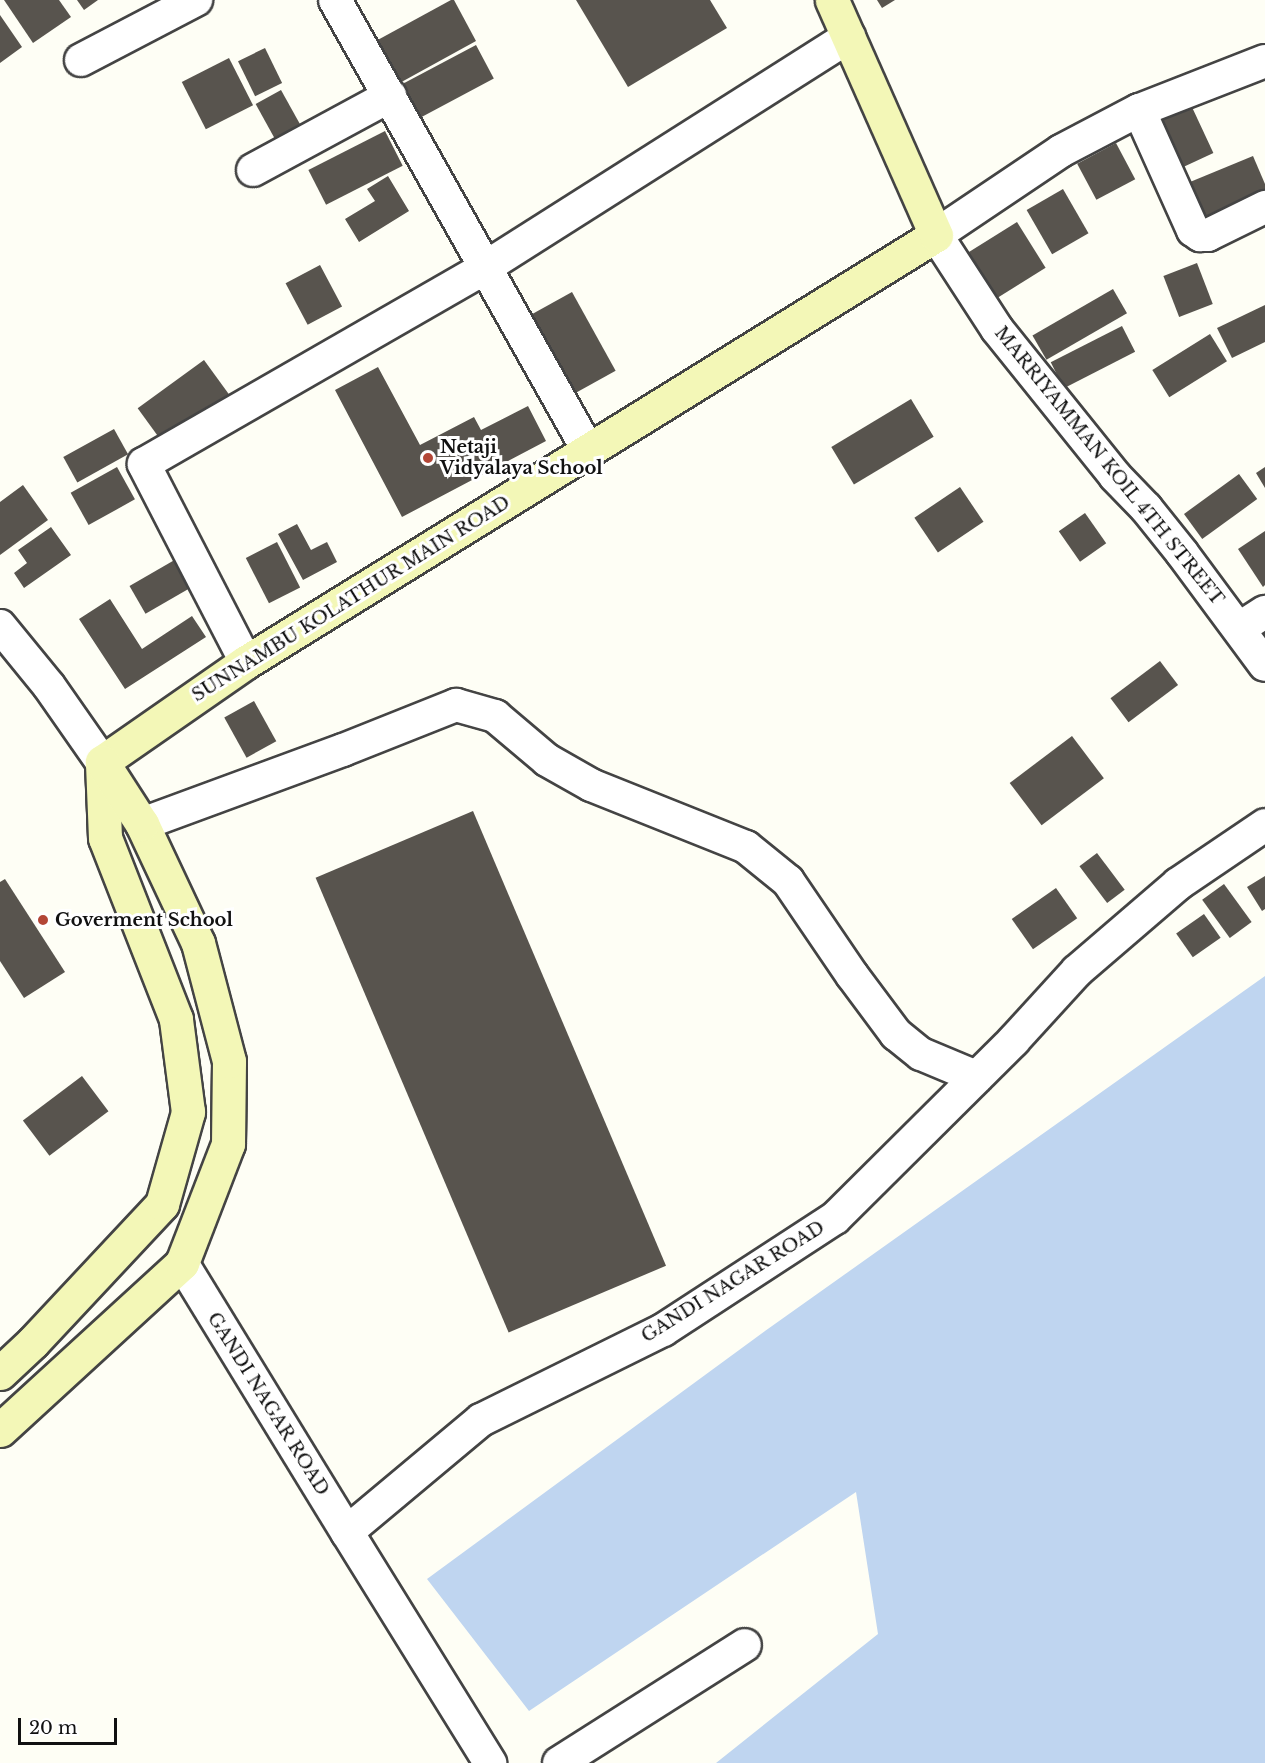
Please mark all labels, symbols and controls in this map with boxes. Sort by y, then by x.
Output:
street label: MARRIYAMMAN KOIL 4TH STREET [990,322,1228,610]
place label: Netaji Vidyalaya School [440,437,603,480]
marker: Netaji Vidyalaya School [421,451,435,465]
street label: SUNNAMBU KOLATHUR MAIN ROAD [188,491,514,707]
place label: Goverment School [55,909,233,931]
marker: Goverment School [36,913,50,927]
street label: GANDI NAGAR ROAD [637,1217,829,1347]
street label: GANDI NAGAR ROAD [203,1308,333,1500]
scale bar [21,1706,120,1744]
text: 20 m [29,1717,77,1739]

